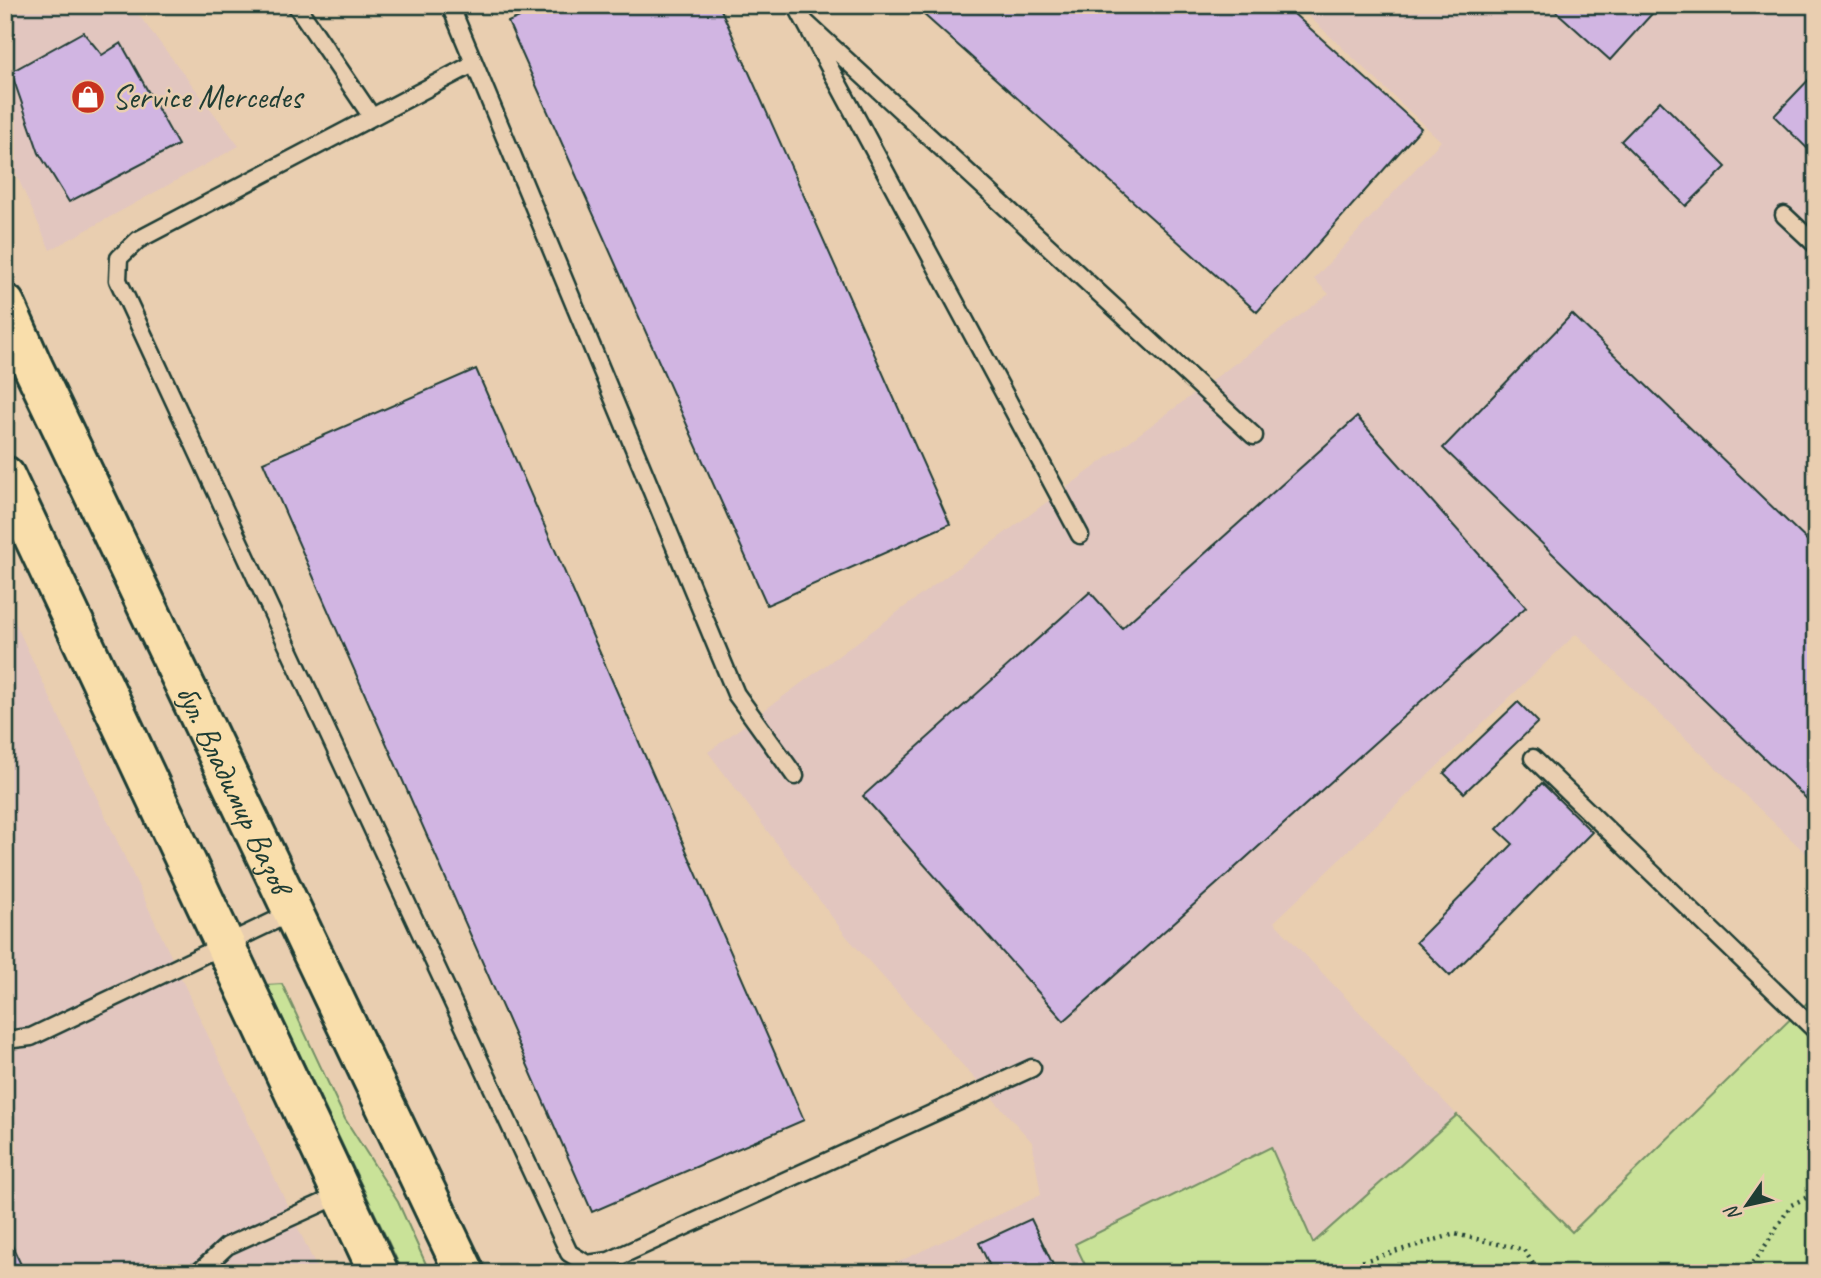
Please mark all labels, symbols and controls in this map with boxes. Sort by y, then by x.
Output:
place label: Service Mercedes [112,76,304,118]
shop icon: Service Mercedes [69,78,107,116]
street label: бул. Владимир Вазов [167,678,304,905]
north arrow [1713,1170,1783,1240]
text: N [1719,1200,1747,1226]

